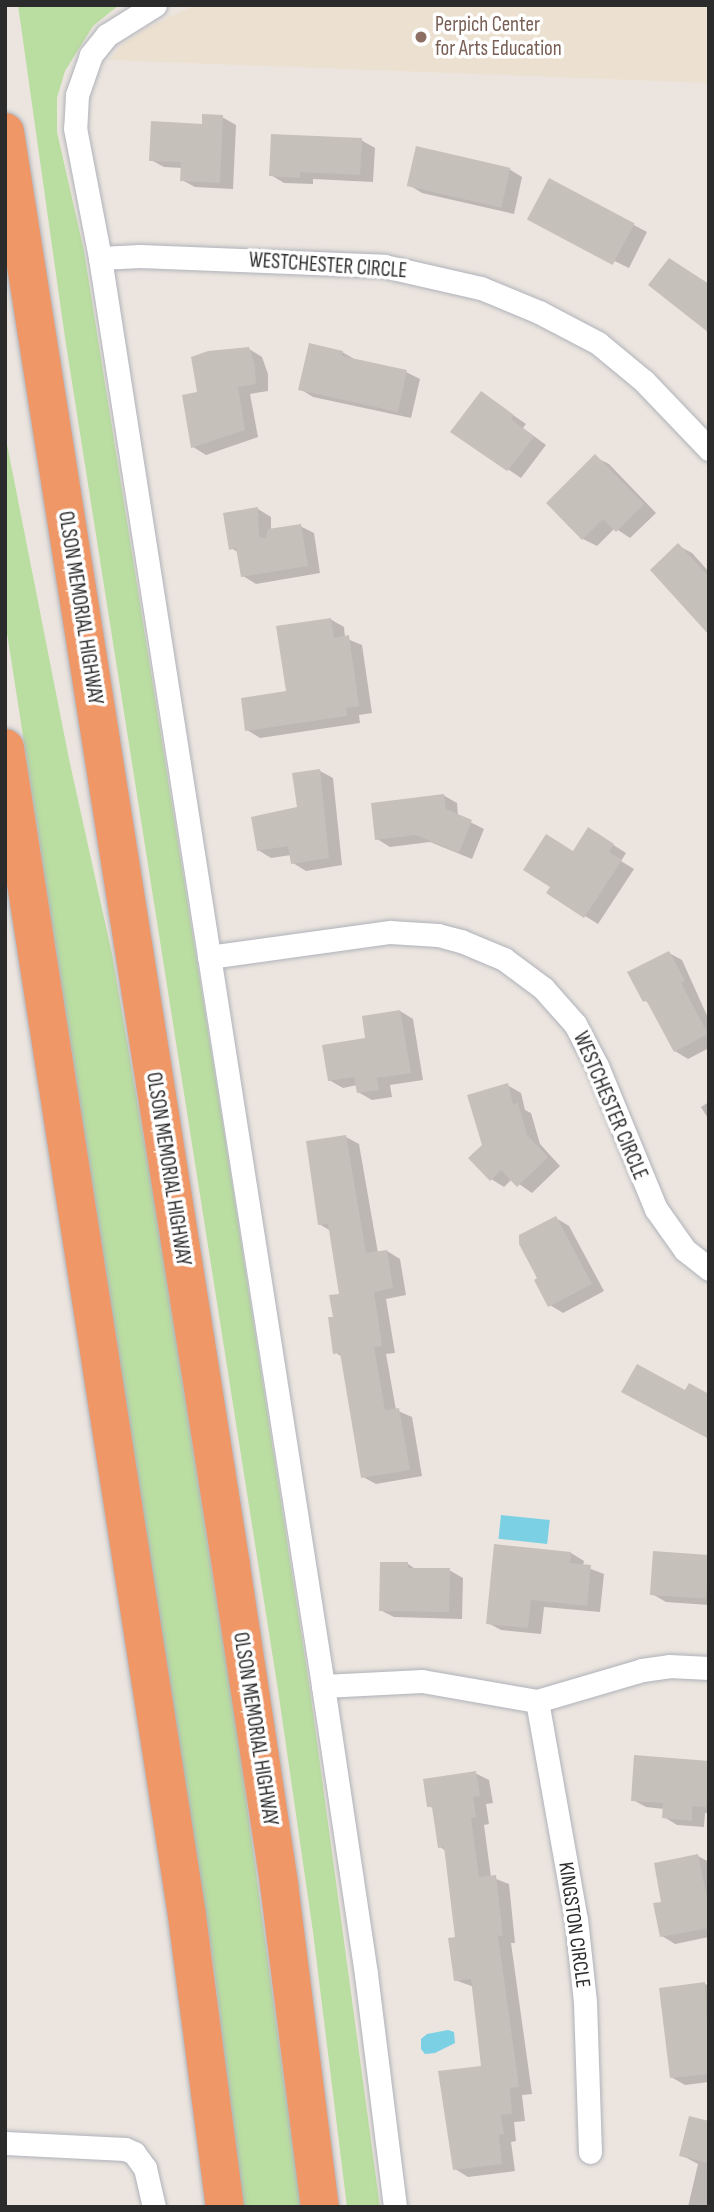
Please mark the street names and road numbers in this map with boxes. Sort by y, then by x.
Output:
street label: WESTCHESTER CIRCLE [248,248,408,284]
street label: OLSON MEMORIAL HIGHWAY [52,509,108,707]
street label: WESTCHESTER CIRCLE [567,1028,653,1184]
street label: OLSON MEMORIAL HIGHWAY [140,1070,196,1268]
street label: OLSON MEMORIAL HIGHWAY [227,1630,283,1828]
street label: KINGSTON CIRCLE [553,1860,595,1990]

